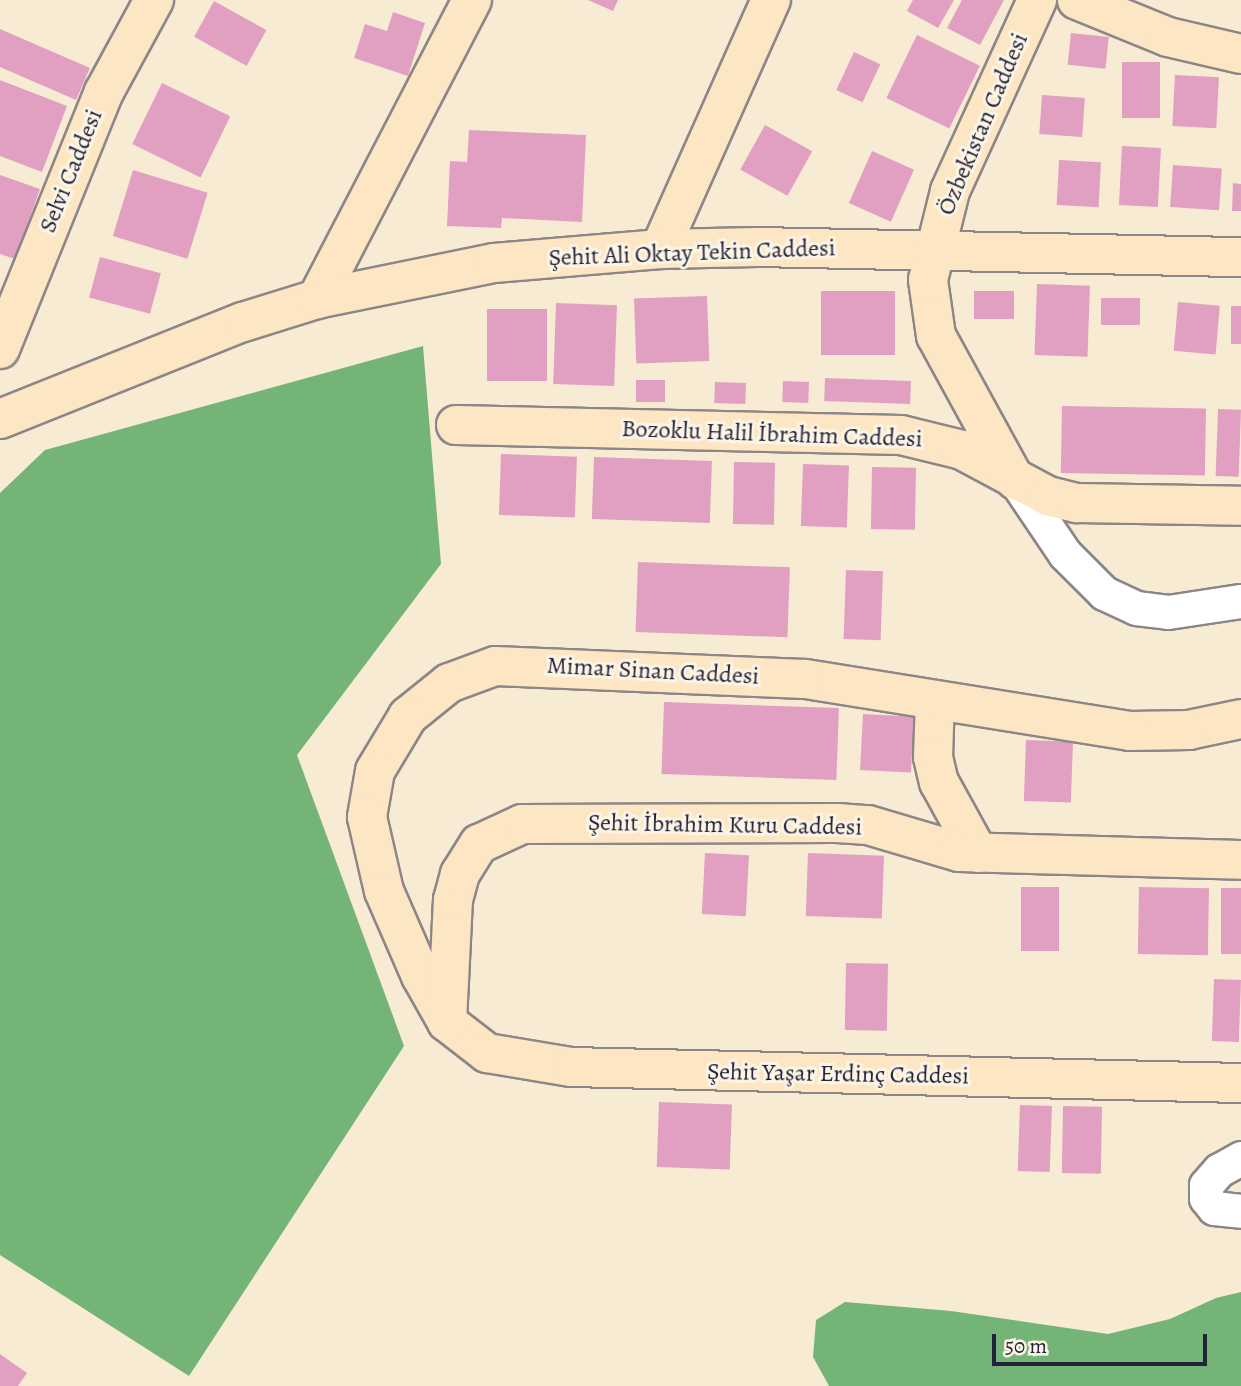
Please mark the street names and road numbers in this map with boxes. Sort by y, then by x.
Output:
street label: Özbekistan Caddesi [932,29,1034,219]
street label: Selvi Caddesi [33,105,109,237]
street label: Şehit Ali Oktay Tekin Caddesi [548,234,836,272]
street label: Bozoklu Halil İbrahim Caddesi [621,414,923,454]
street label: Mimar Sinan Caddesi [546,651,760,691]
street label: Şehit İbrahim Kuru Caddesi [588,808,862,842]
street label: Şehit Yaşar Erdinç Caddesi [707,1057,969,1091]

